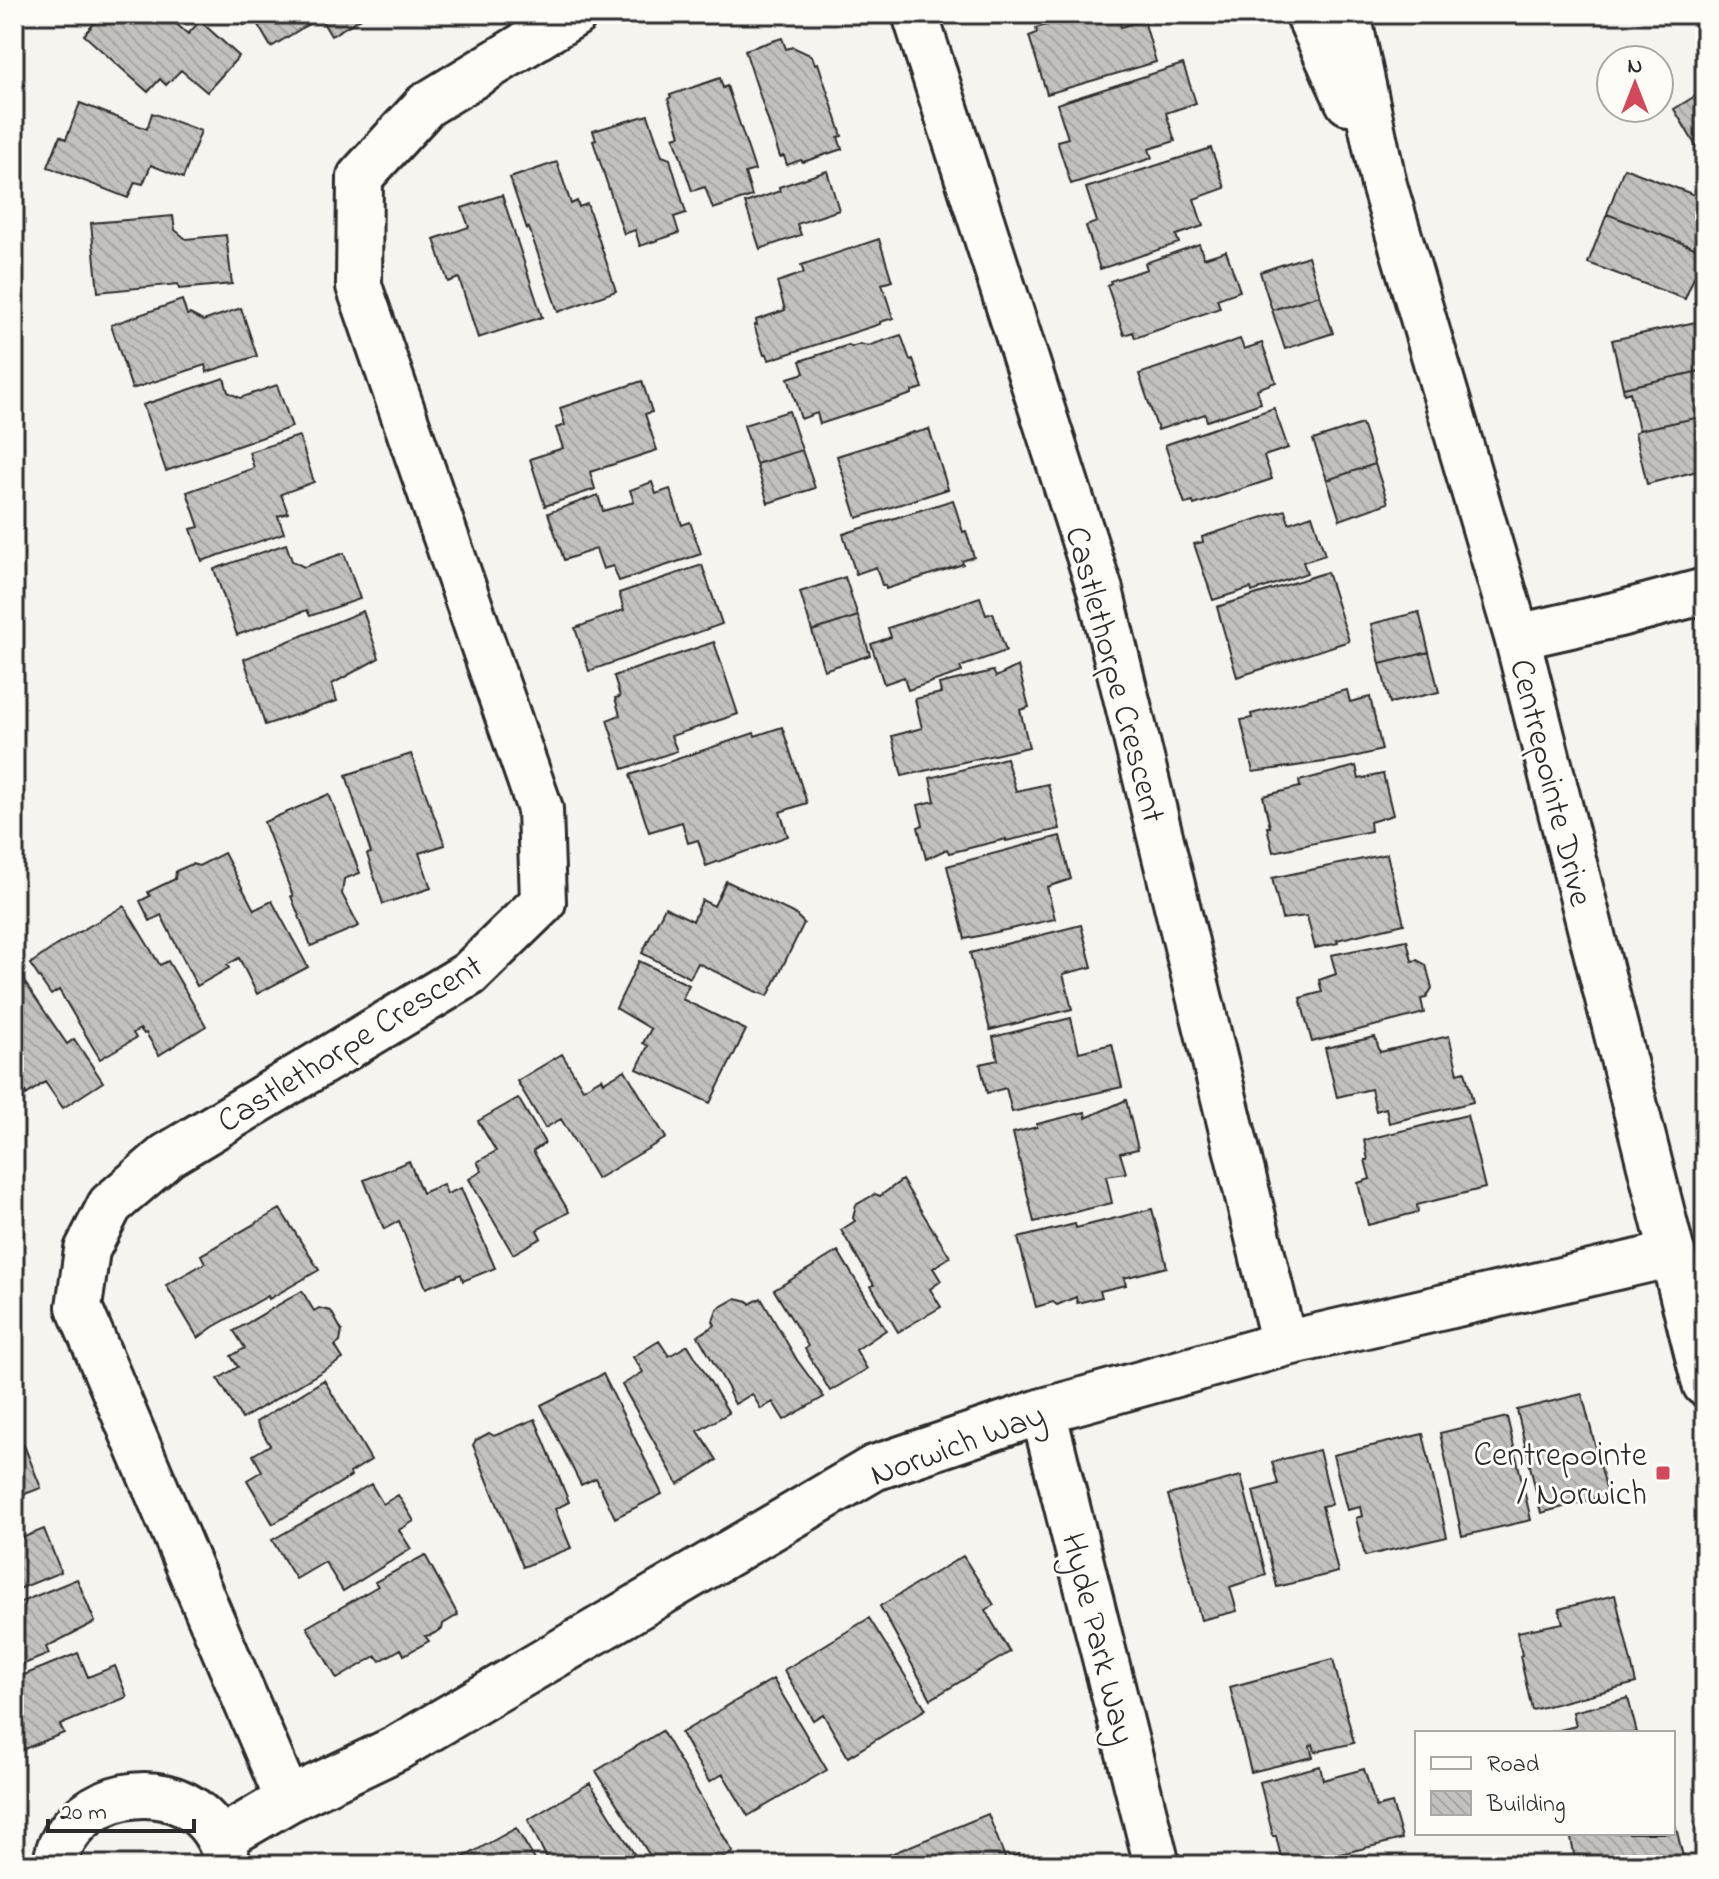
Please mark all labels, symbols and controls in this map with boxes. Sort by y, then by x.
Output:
north arrow [1595,44,1675,124]
text: N [1628,51,1642,83]
street label: Castlethorpe Crescent [1050,521,1177,829]
street label: Centrepointe Drive [1494,654,1604,913]
street label: Castlethorpe Crescent [209,943,494,1147]
street label: Norwich Way [864,1392,1053,1502]
place label: Centrepointe / Norwich [1473,1432,1648,1521]
marker: Centrepointe / Norwich [1654,1464,1672,1482]
street label: Hyde Park Way [1046,1528,1147,1750]
legend [1415,1731,1675,1835]
text: Road [1487,1748,1540,1783]
scale bar [48,1783,194,1833]
text: Building [1486,1788,1566,1823]
text: 20 m [60,1796,107,1831]

